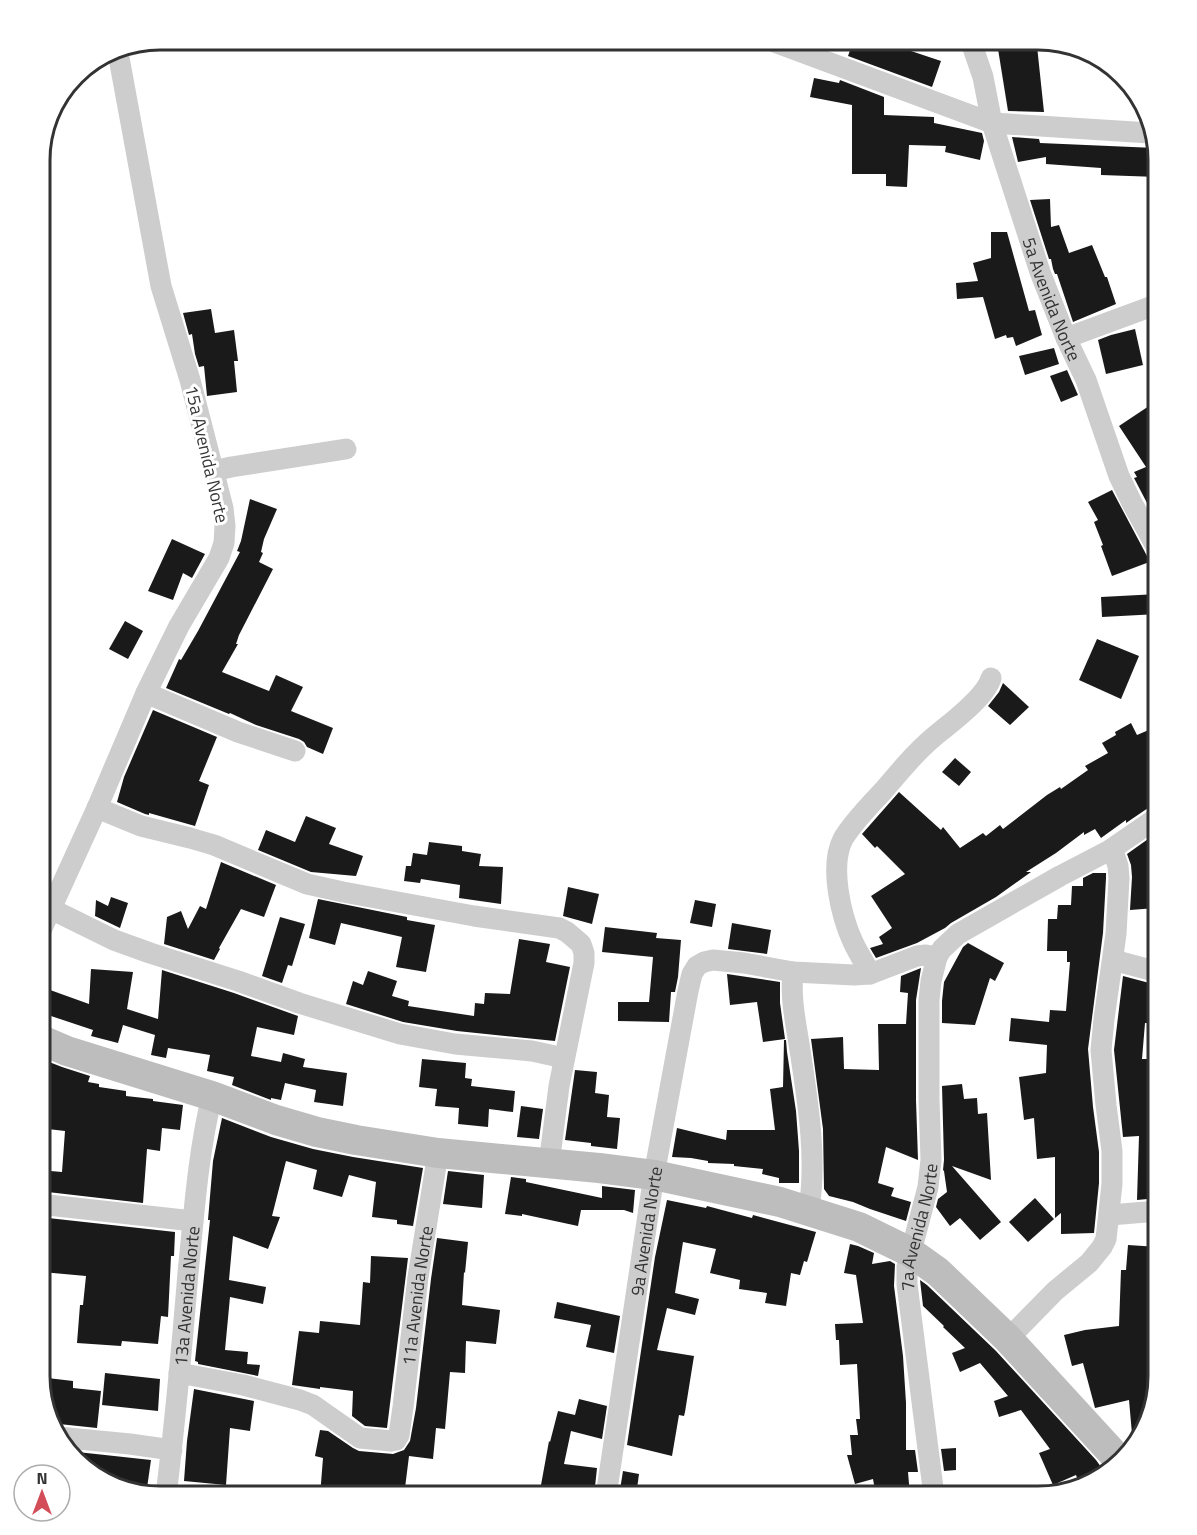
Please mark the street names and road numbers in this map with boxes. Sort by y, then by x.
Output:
street label: 5a Avenida Norte [1016,234,1088,365]
street label: 15a Avenida Norte [178,383,236,525]
street label: 7a Avenida Norte [893,1162,944,1293]
street label: 9a Avenida Norte [623,1164,669,1297]
street label: 11a Avenida Norte [394,1224,440,1367]
street label: 13a Avenida Norte [166,1225,206,1367]

